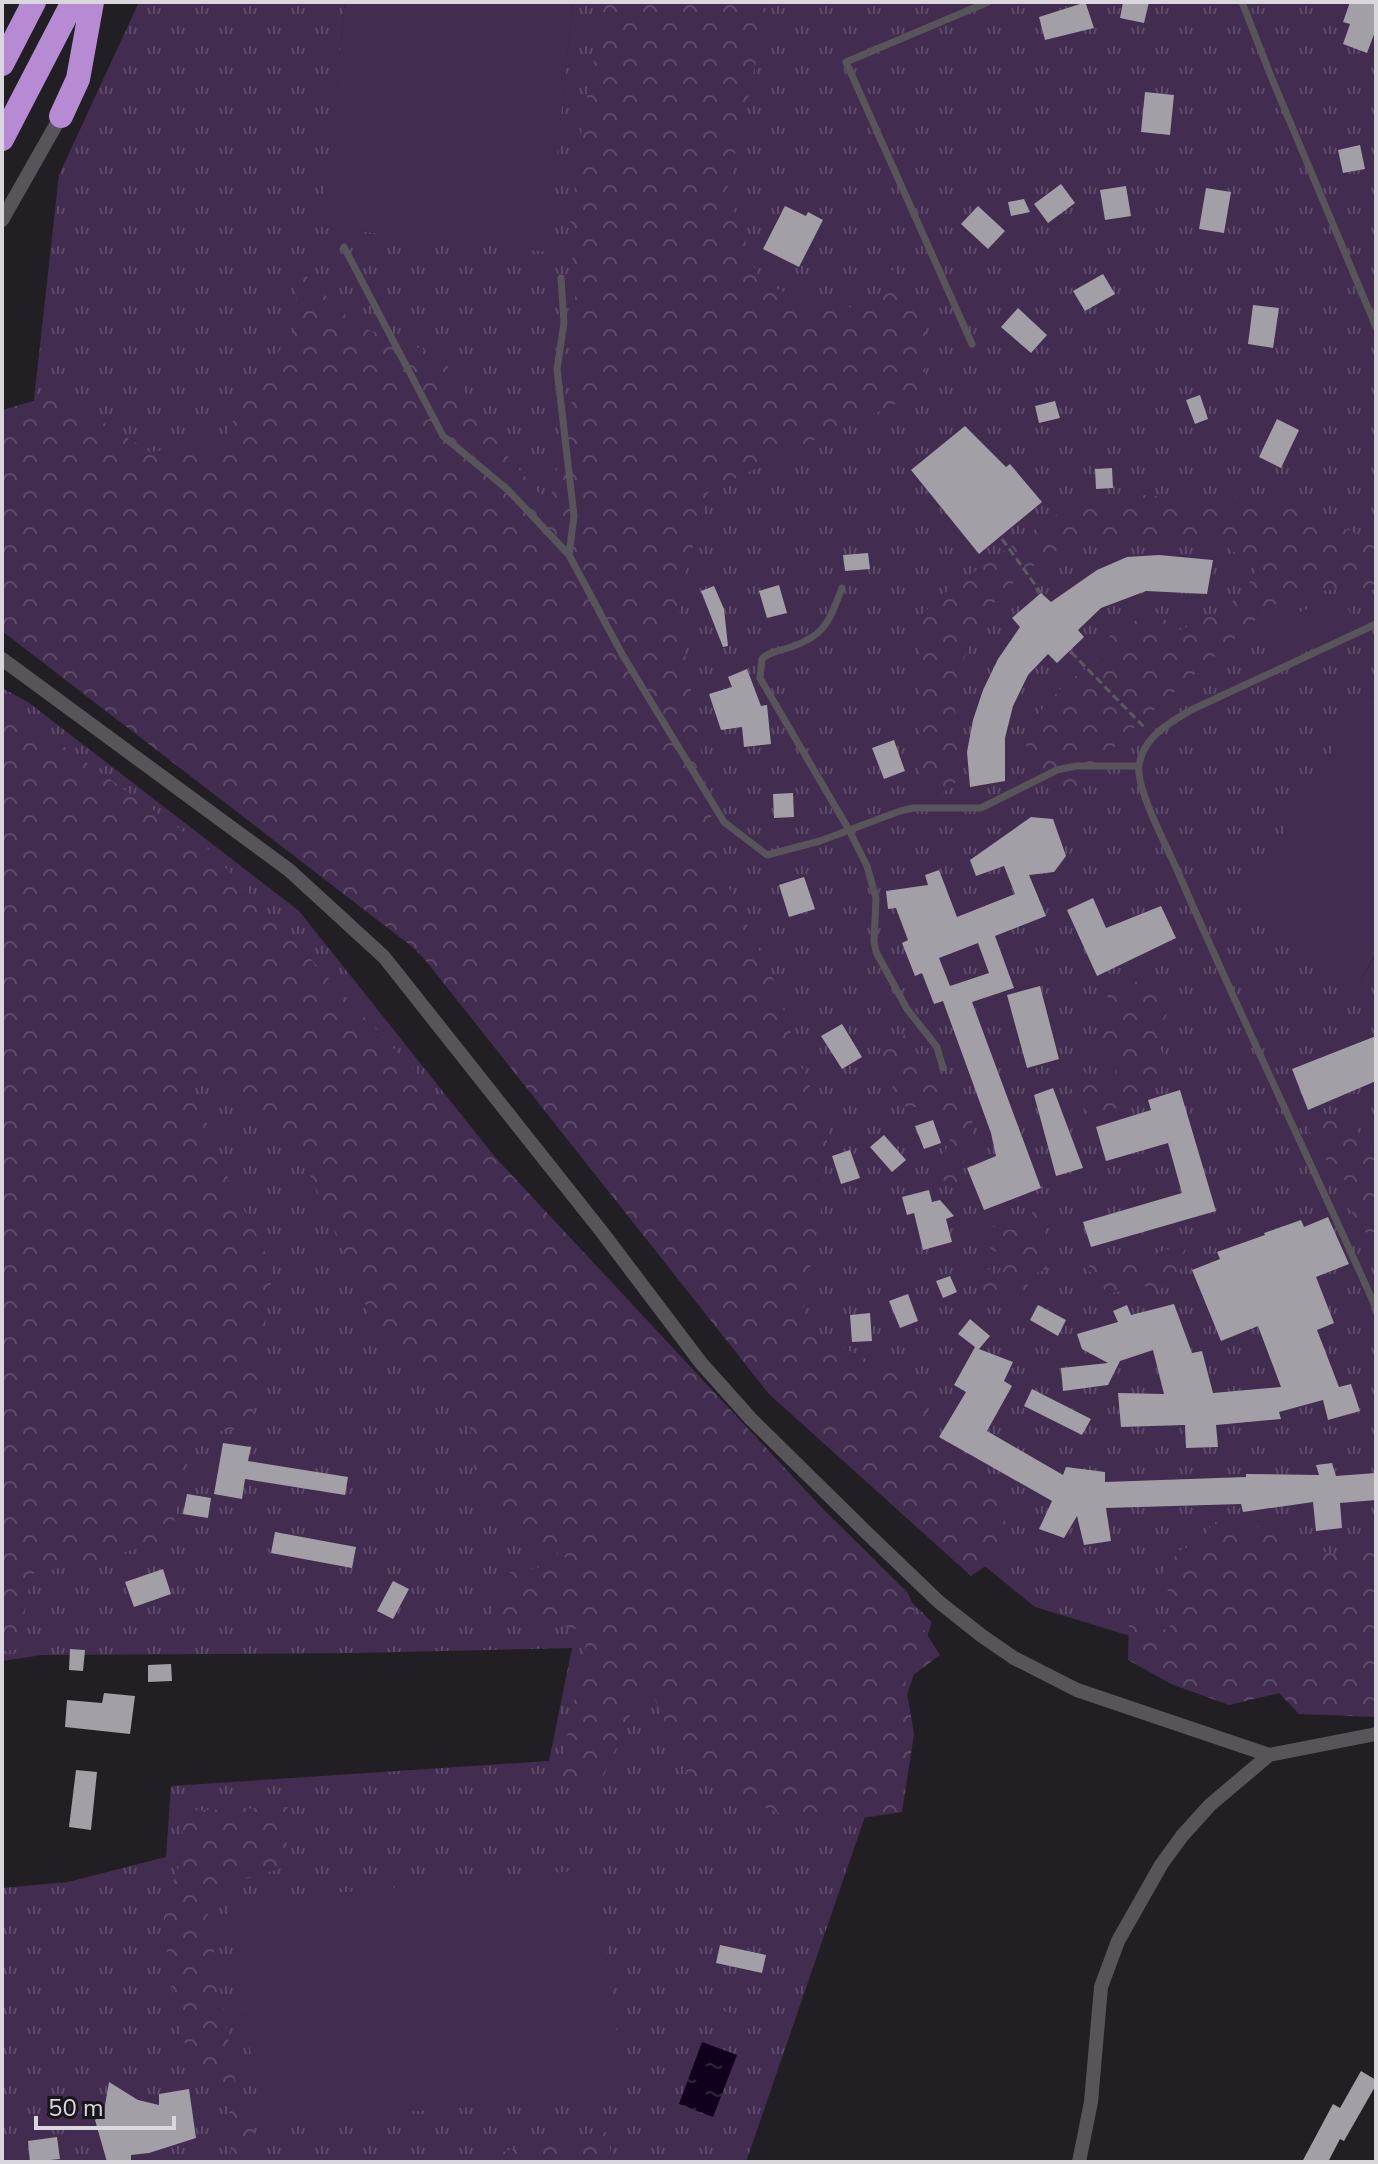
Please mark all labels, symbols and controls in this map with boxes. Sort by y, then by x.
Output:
scale bar [36,2080,174,2130]
text: 50 m [48,2092,104,2124]

